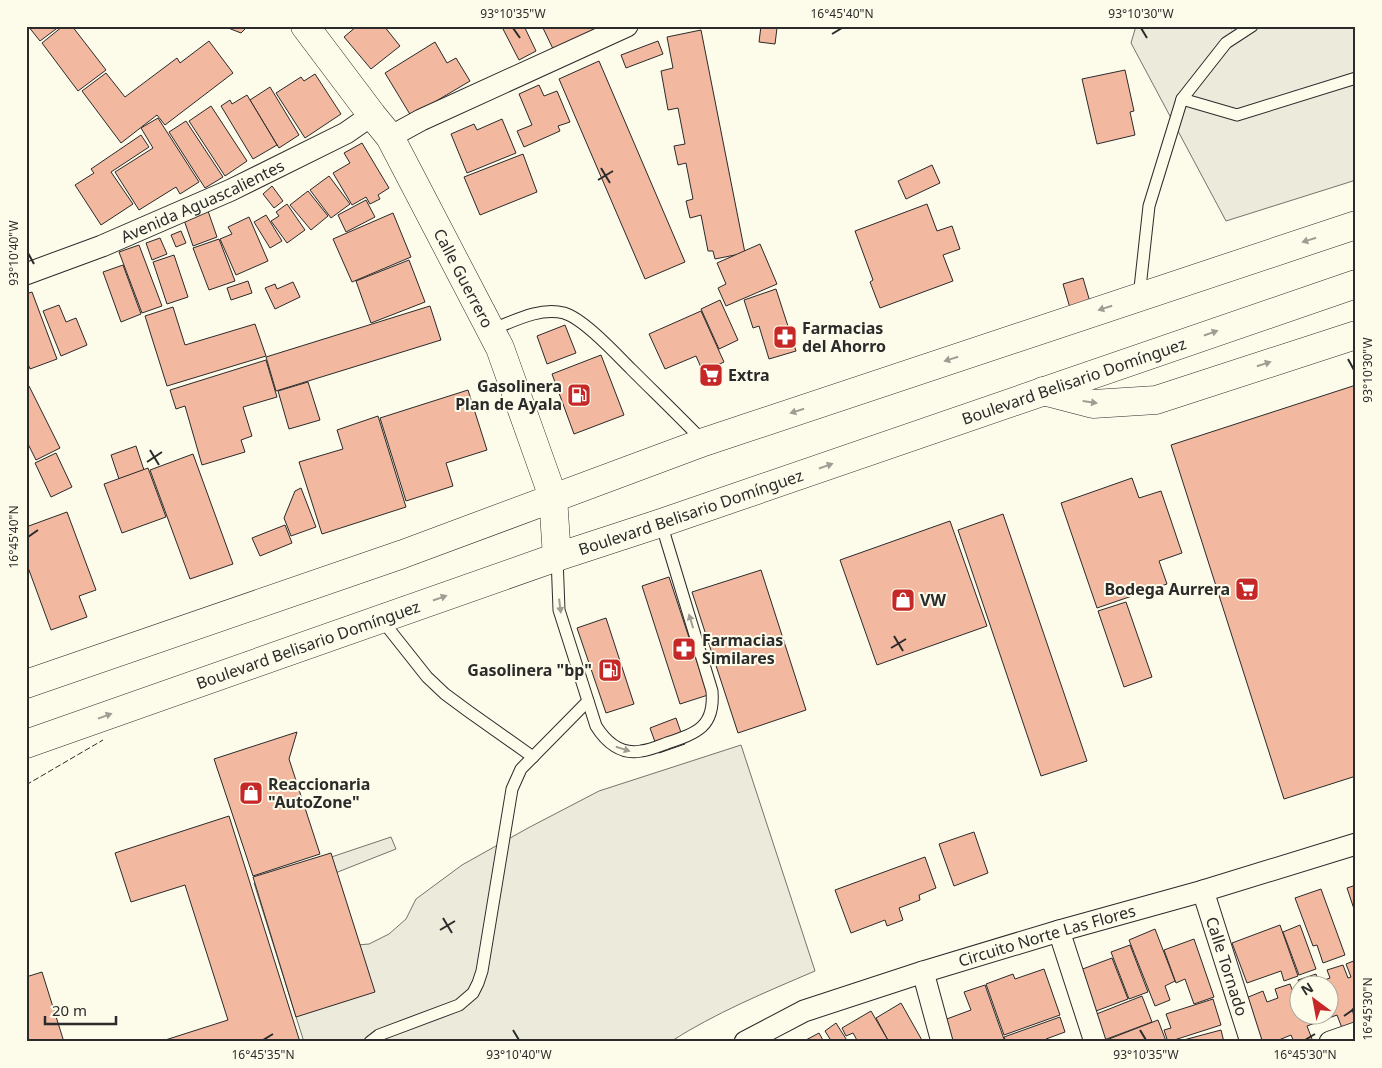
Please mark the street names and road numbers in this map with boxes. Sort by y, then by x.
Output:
street label: Avenida Aguascalientes [117,154,288,248]
street label: Calle Guerrero [429,225,499,332]
street label: Boulevard Belisario Domínguez [959,332,1189,430]
street label: Boulevard Belisario Domínguez [576,464,806,560]
street label: Boulevard Belisario Domínguez [193,595,423,694]
street label: Circuito Norte Las Flores [955,899,1138,972]
street label: Calle Tornado [1201,914,1253,1019]

